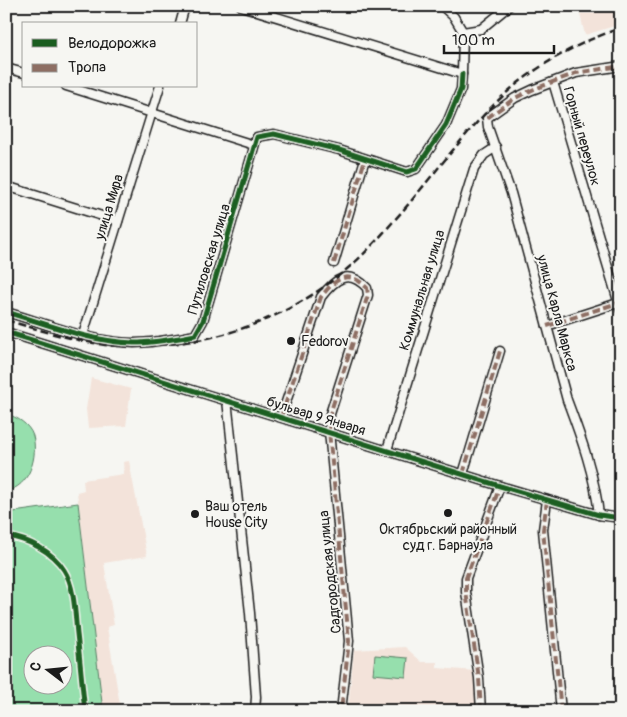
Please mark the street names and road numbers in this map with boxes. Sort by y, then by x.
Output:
street label: Горный переулок [560,85,604,187]
street label: улица Мира [91,172,127,243]
street label: Путиловская улица [184,202,234,316]
street label: Коммунальная улица [396,228,448,352]
street label: улица Карла Маркса [533,252,581,373]
street label: бульвар 9 Января [264,393,368,439]
street label: Садгородская улица [315,510,345,634]

